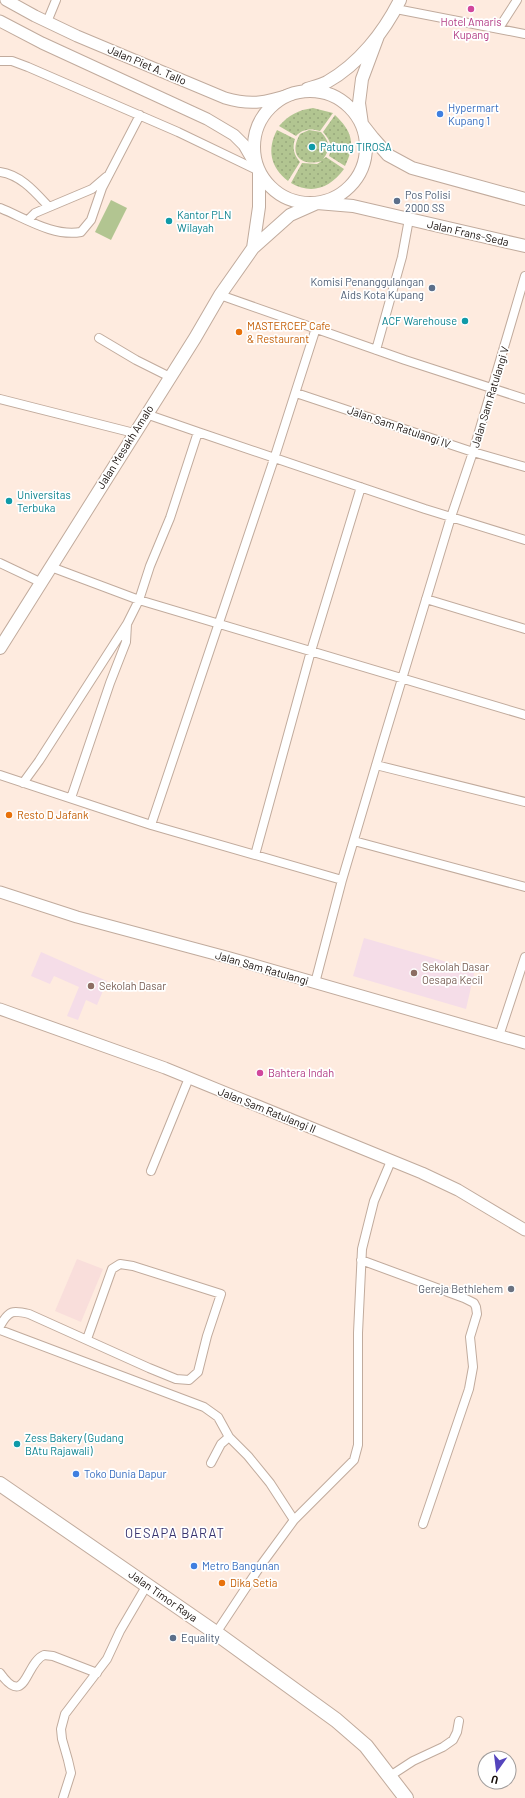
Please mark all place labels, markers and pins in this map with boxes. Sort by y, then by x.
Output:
marker: Hotel Amaris Kupang [466,4,476,14]
place label: Hotel Amaris Kupang [440,15,502,41]
place label: Hypermart Kupang 1 [448,101,499,127]
marker: Hypermart Kupang 1 [435,109,445,119]
place label: Patung TIROSA [320,140,392,153]
marker: Patung TIROSA [307,142,317,152]
place label: Pos Polisi 2000 SS [405,188,451,214]
marker: Pos Polisi 2000 SS [392,196,402,206]
place label: Kantor PLN Wilayah [177,208,232,234]
marker: Kantor PLN Wilayah [164,216,174,226]
place label: Komisi Penanggulangan Aids Kota Kupang [310,275,424,301]
marker: Komisi Penanggulangan Aids Kota Kupang [427,283,437,293]
place label: ACF Warehouse [382,314,457,327]
marker: ACF Warehouse [460,316,470,326]
place label: MASTERCEP Cafe & Restaurant [247,319,331,345]
marker: MASTERCEP Cafe & Restaurant [234,327,244,337]
place label: Universitas Terbuka [17,488,71,514]
marker: Universitas Terbuka [4,496,14,506]
place label: Resto D Jafank [17,808,89,821]
marker: Resto D Jafank [4,810,14,820]
place label: Sekolah Dasar Oesapa Kecil [422,960,489,986]
marker: Sekolah Dasar Oesapa Kecil [409,968,419,978]
place label: Sekolah Dasar [99,979,166,992]
marker: Sekolah Dasar [86,981,96,991]
place label: Bahtera Indah [268,1066,334,1079]
marker: Bahtera Indah [255,1068,265,1078]
place label: Gereja Bethlehem [418,1282,503,1295]
marker: Gereja Bethlehem [506,1284,516,1294]
place label: Zess Bakery (Gudang BAtu Rajawali) [25,1431,124,1457]
marker: Zess Bakery (Gudang BAtu Rajawali) [12,1439,22,1449]
place label: Toko Dunia Dapur [84,1467,166,1480]
marker: Toko Dunia Dapur [71,1469,81,1479]
place label: Metro Bangunan [202,1559,280,1572]
marker: Metro Bangunan [189,1561,199,1571]
place label: Dika Setia [230,1576,277,1589]
marker: Dika Setia [217,1578,227,1588]
place label: Equality [181,1631,220,1644]
marker: Equality [168,1633,178,1643]

